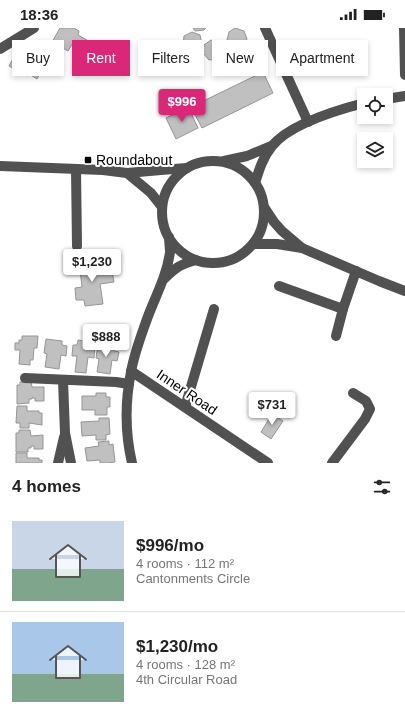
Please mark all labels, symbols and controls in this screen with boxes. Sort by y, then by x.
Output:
text: 18:36 [20,6,58,23]
chip: Buy [12,40,64,76]
chip: Rent [72,40,130,76]
chip: Filters [138,40,204,76]
chip: New [212,40,268,76]
chip: Apartment [276,40,368,76]
map controls [357,88,393,168]
button: locate [357,88,393,124]
pin: $996 [158,89,206,123]
text: $996 [168,94,196,109]
button: layers [357,132,393,168]
place label: Roundabout [96,152,172,168]
marker: Roundabout [83,155,93,165]
pin: $1,230 [59,249,125,283]
text: $1,230 [72,254,112,269]
pin: $888 [82,324,130,358]
text: $888 [92,329,120,344]
street label: Inner Road [154,366,220,418]
pin: $731 [248,392,296,426]
text: $731 [258,397,286,412]
icon: filters [371,476,393,498]
text: 4 homes [12,477,81,496]
text: $996/mo [136,536,204,555]
icon: home [44,537,92,585]
text: 4 rooms · 112 m² [136,556,234,571]
text: Cantonments Circle [136,571,250,586]
text: $1,230/mo [136,637,218,656]
icon: home [44,638,92,686]
text: 4 rooms · 128 m² [136,657,235,672]
text: 4th Circular Road [136,672,237,687]

